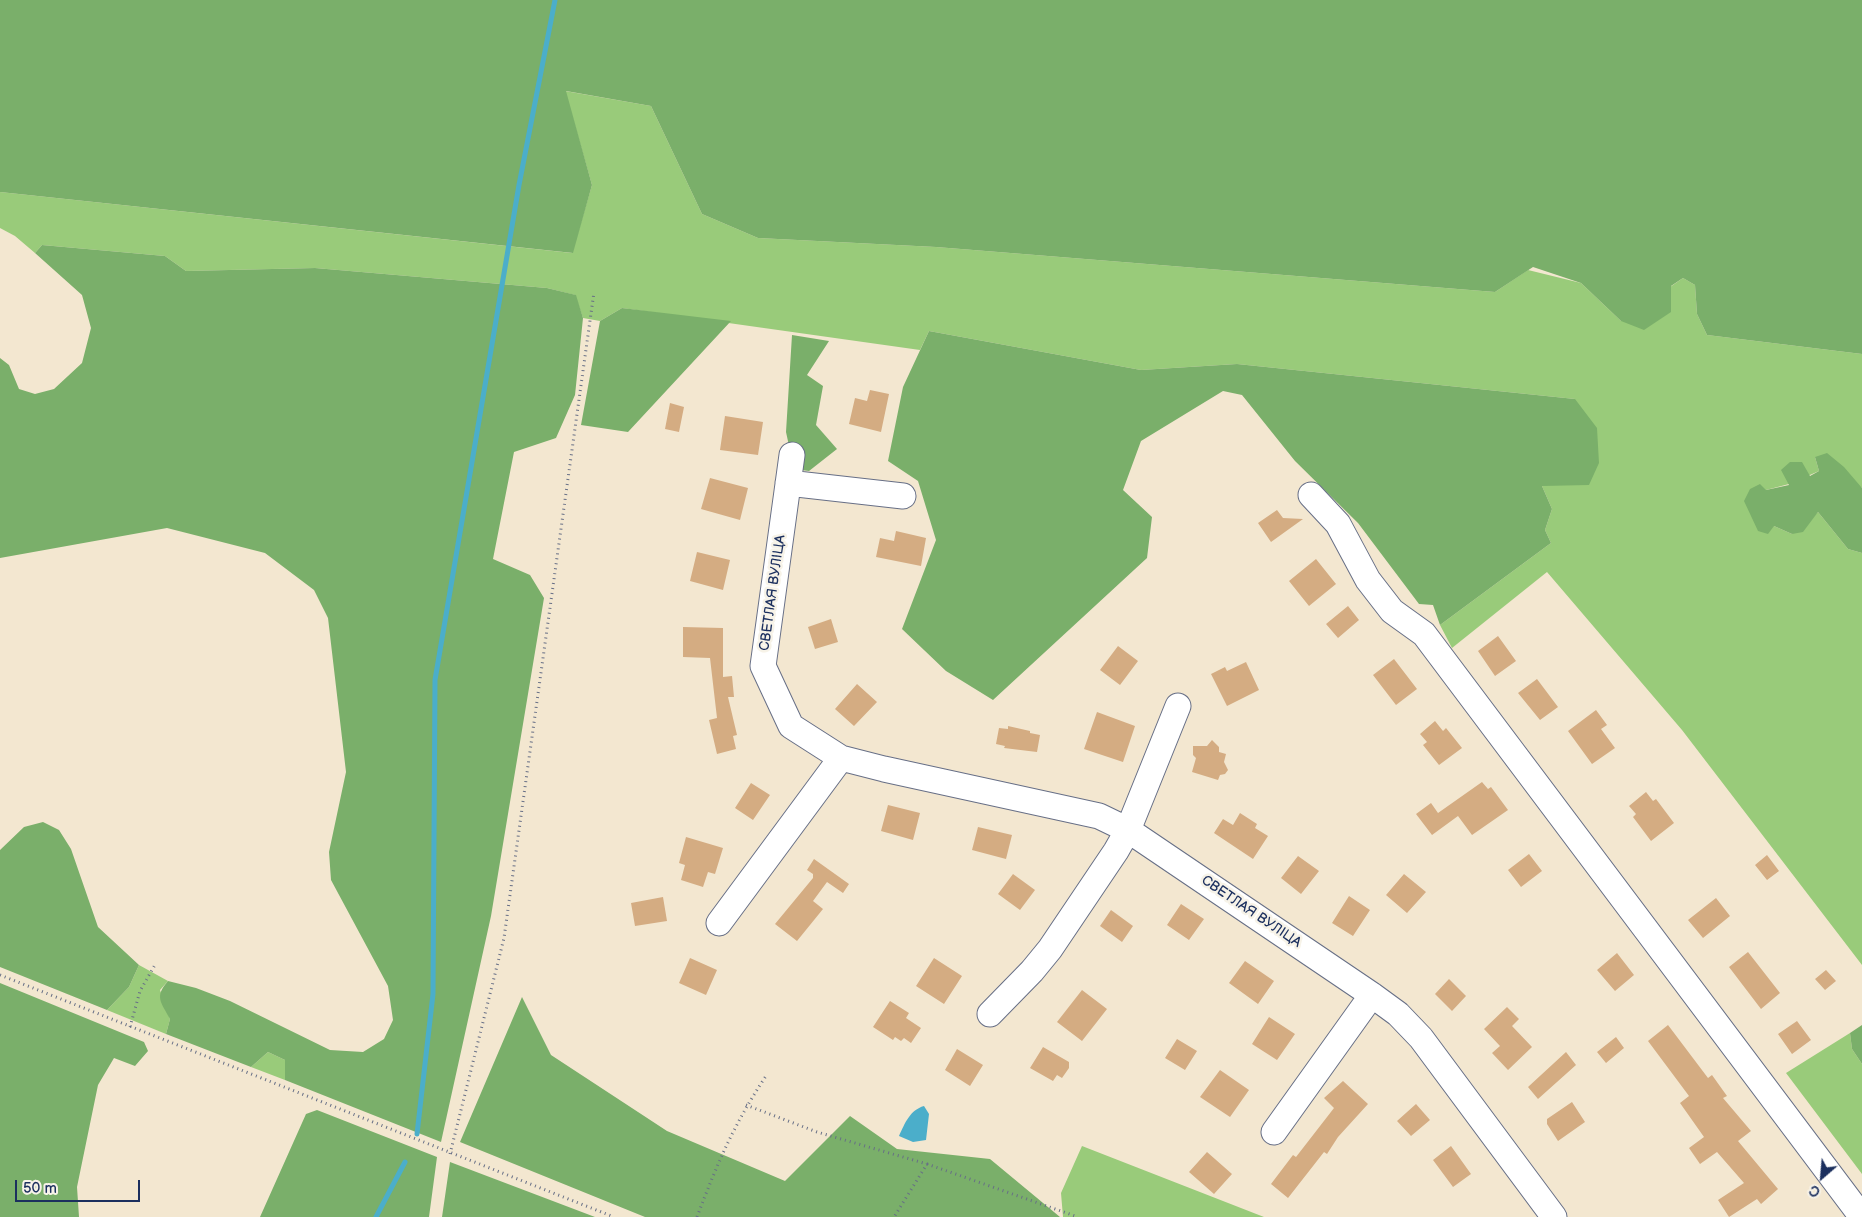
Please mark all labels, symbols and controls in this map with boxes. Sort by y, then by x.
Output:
street label: СВЕТЛАЯ ВУЛІЦА [757,534,789,652]
street label: СВЕТЛАЯ ВУЛІЦА [1198,872,1304,952]
north arrow [1797,1152,1847,1202]
scale bar [18,1170,142,1202]
text: 50 m [23,1179,57,1198]
text: С [1807,1181,1823,1201]

